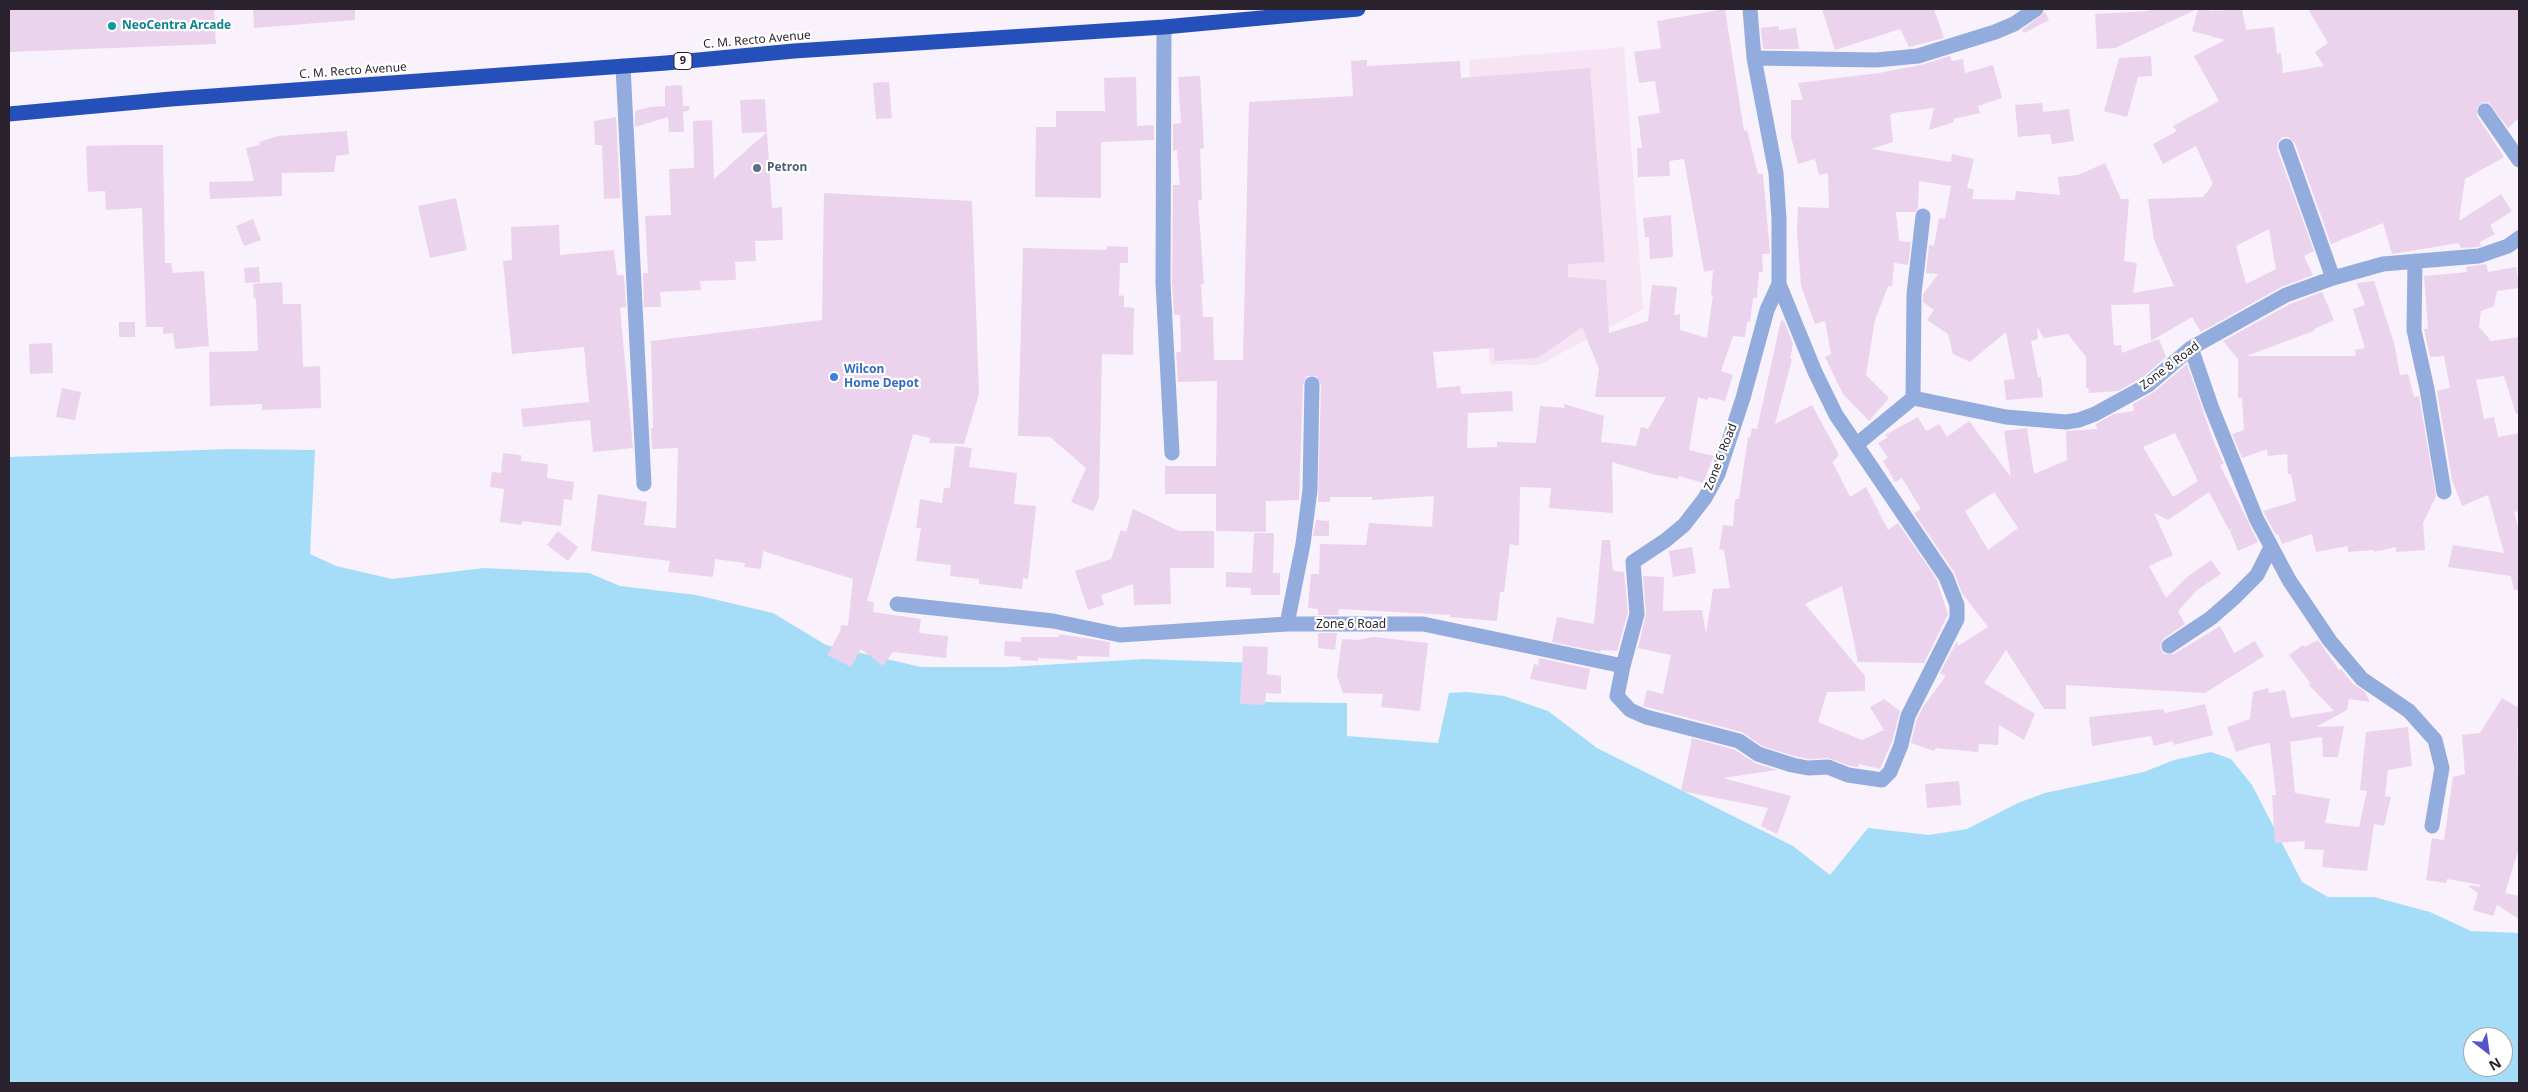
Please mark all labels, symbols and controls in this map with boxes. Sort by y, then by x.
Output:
place label: NeoCentra Arcade [122,19,231,33]
marker: NeoCentra Arcade [106,20,118,32]
street label: C. M. Recto Avenue [703,28,811,52]
road number: 9 [674,52,692,70]
street label: C. M. Recto Avenue [299,60,407,82]
place label: Petron [767,161,807,175]
marker: Petron [751,162,763,174]
street label: Zone 8 Road [2138,339,2202,393]
place label: Wilcon Home Depot [844,363,919,391]
marker: Wilcon Home Depot [828,371,840,383]
street label: Zone 6 Road [1702,422,1740,492]
street label: Zone 6 Road [1316,618,1386,632]
north arrow [2463,1027,2513,1077]
text: N [2486,1053,2505,1076]

